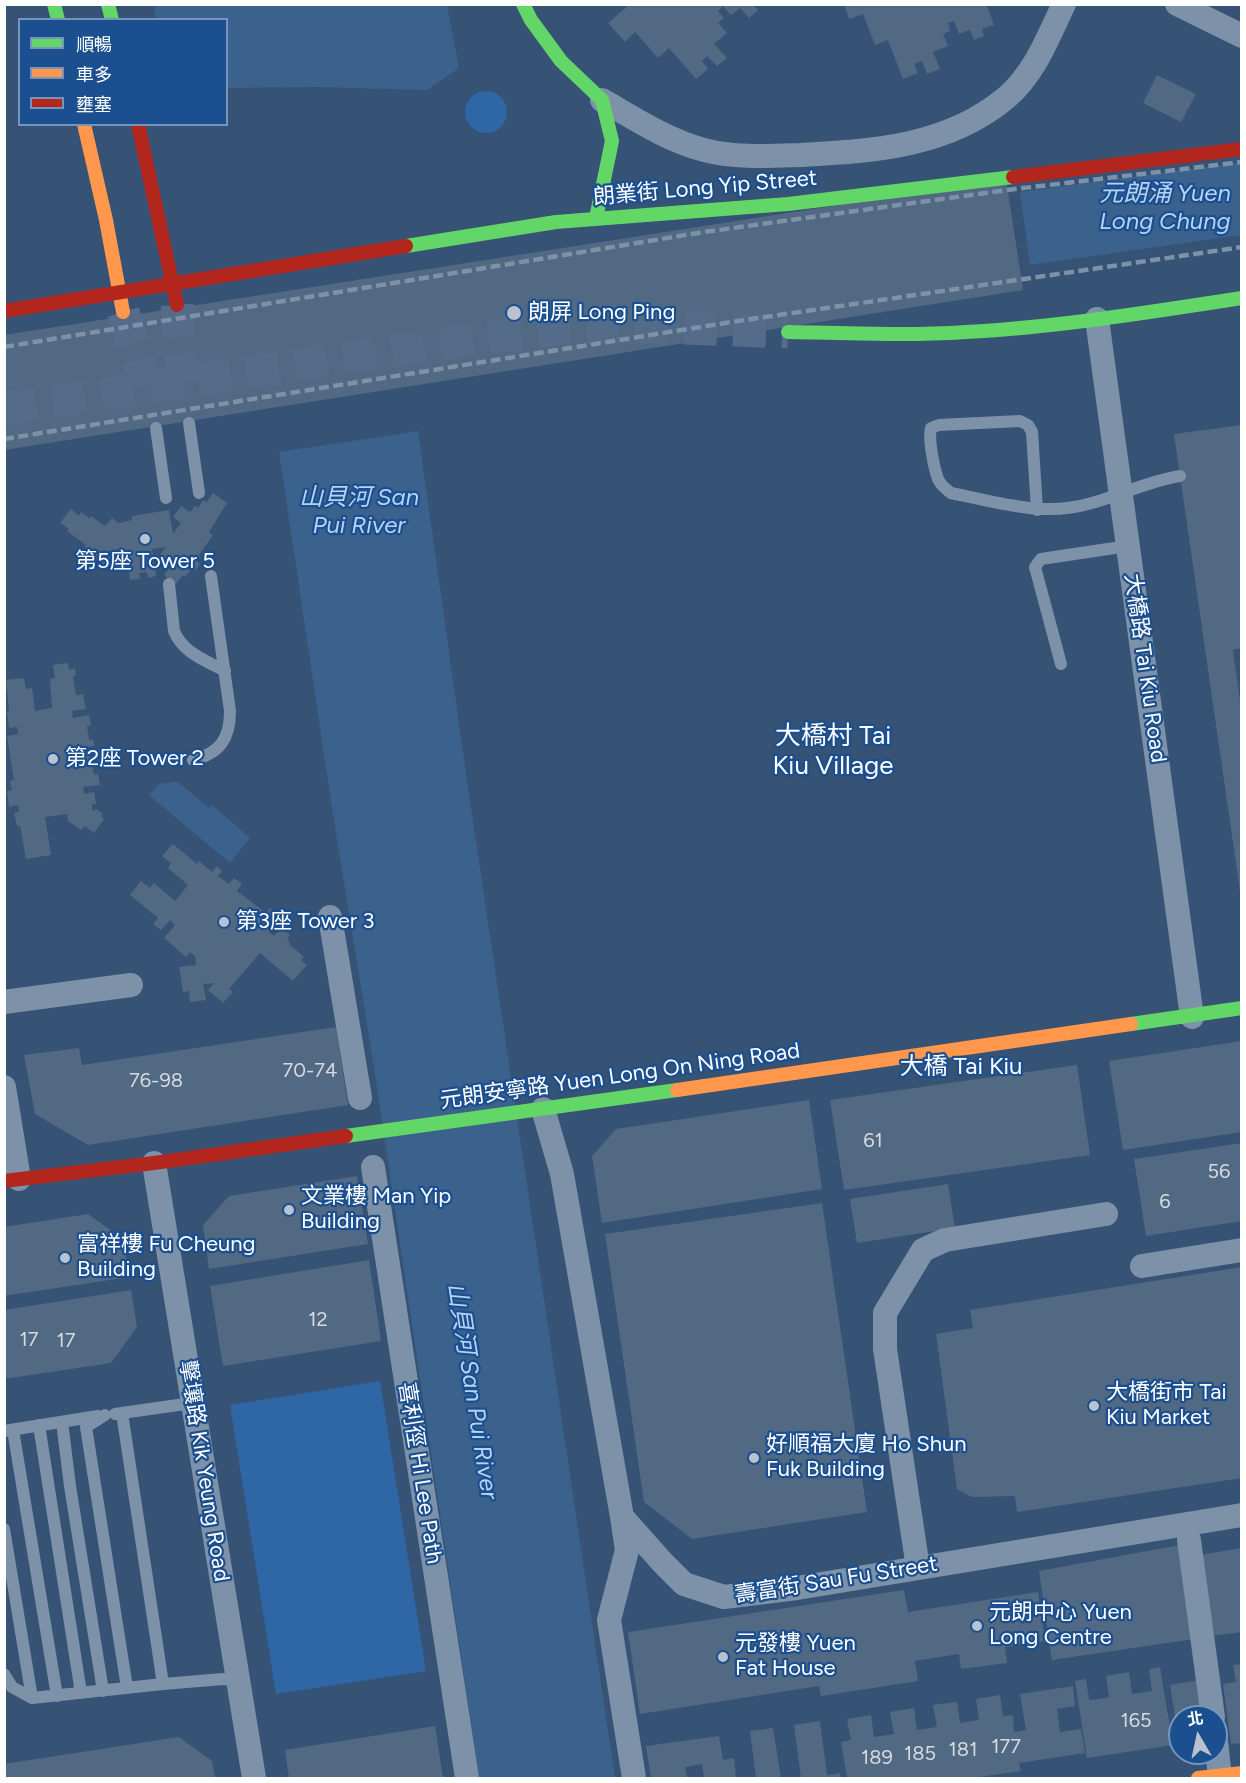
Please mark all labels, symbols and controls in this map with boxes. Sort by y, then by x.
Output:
legend [18,18,228,126]
text: 順暢 [76,34,112,56]
text: 車多 [76,64,112,86]
text: 壅塞 [76,94,112,116]
street label: 朗業街 Long Yip Street [592,165,818,211]
water label: 元朗涌 Yuen Long Chung [1099,180,1231,236]
place label: 朗屏 Long Ping [528,300,675,326]
marker: 朗屏 Long Ping [505,304,523,322]
water label: 山貝河 San Pui River [299,484,419,540]
marker: 第5座 Tower 5 [138,532,152,546]
place label: 第5座 Tower 5 [75,549,215,575]
street label: 大橋路 Tai Kiu Road [1119,572,1171,764]
district label: 大橋村 Tai Kiu Village [764,720,902,782]
place label: 第2座 Tower 2 [65,746,204,772]
marker: 第2座 Tower 2 [46,752,60,766]
place label: 第3座 Tower 3 [236,909,374,935]
marker: 第3座 Tower 3 [217,915,231,929]
street label: 元朗安寧路 Yuen Long On Ning Road [438,1038,802,1114]
district label: 大橋 Tai Kiu [899,1053,1023,1081]
house number: 70-74 [282,1059,338,1083]
house number: 76-98 [129,1069,183,1093]
house number: 61 [863,1129,883,1153]
house number: 56 [1208,1160,1230,1184]
place label: 文業樓 Man Yip Building [301,1184,451,1236]
house number: 6 [1159,1190,1171,1214]
marker: 文業樓 Man Yip Building [282,1203,296,1217]
place label: 富祥樓 Fu Cheung Building [77,1232,255,1284]
marker: 富祥樓 Fu Cheung Building [58,1251,72,1265]
water label: 山貝河 San Pui River [441,1281,503,1501]
house number: 12 [308,1308,328,1332]
house number: 17 [20,1328,38,1352]
house number: 17 [57,1329,75,1353]
street label: 擊壤路 Kik Yeung Road [173,1359,235,1583]
street label: 喜利徑 Hi Lee Path [393,1380,447,1566]
place label: 大橋街市 Tai Kiu Market [1106,1380,1227,1432]
marker: 大橋街市 Tai Kiu Market [1087,1399,1101,1413]
place label: 好順福大廈 Ho Shun Fuk Building [766,1432,966,1484]
marker: 好順福大廈 Ho Shun Fuk Building [747,1451,761,1465]
street label: 壽富街 Sau Fu Street [733,1551,939,1609]
place label: 元朗中心 Yuen Long Centre [989,1600,1132,1652]
marker: 元朗中心 Yuen Long Centre [970,1619,984,1633]
place label: 元發樓 Yuen Fat House [735,1631,856,1682]
marker: 元發樓 Yuen Fat House [716,1650,730,1664]
north arrow [1168,1705,1228,1765]
text: 北 [1186,1708,1205,1729]
house number: 165 [1120,1709,1152,1733]
house number: 177 [991,1735,1021,1759]
house number: 181 [949,1738,977,1762]
house number: 185 [904,1742,936,1766]
house number: 189 [861,1746,893,1770]

